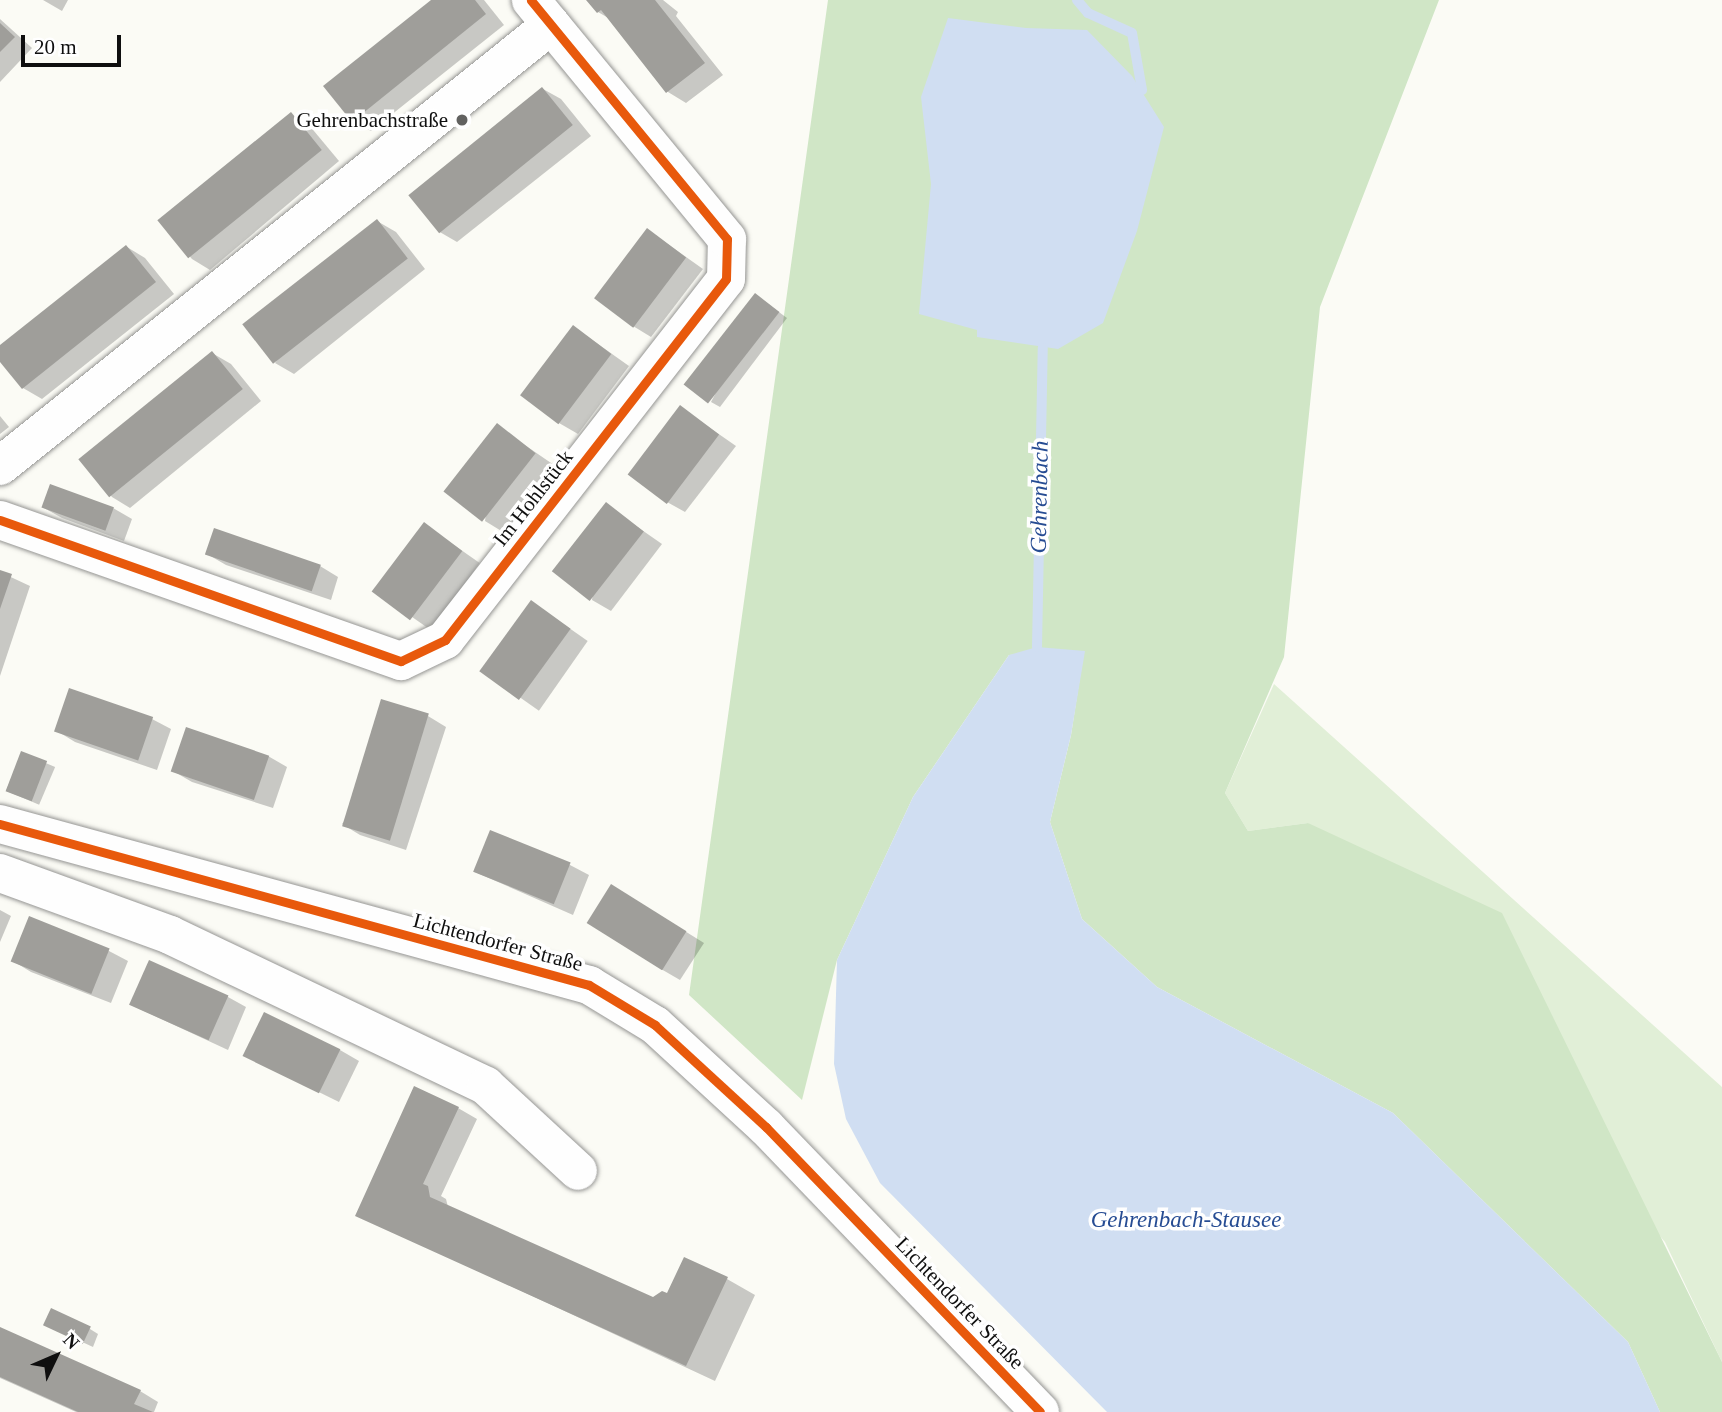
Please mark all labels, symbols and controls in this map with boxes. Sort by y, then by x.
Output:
scale bar [24,21,124,65]
text: 20 m [34,35,77,59]
place label: Gehrenbachstraße [296,107,448,133]
marker: Gehrenbachstraße [454,112,470,128]
water label: Gehrenbach [1025,440,1055,554]
street label: Im Hohlstück [488,445,578,551]
street label: Lichtendorfer Straße [411,907,585,977]
water label: Gehrenbach-Stausee [1091,1206,1281,1234]
street label: Lichtendorfer Straße [890,1232,1030,1374]
north arrow [21,1321,91,1391]
text: N [59,1329,84,1353]

